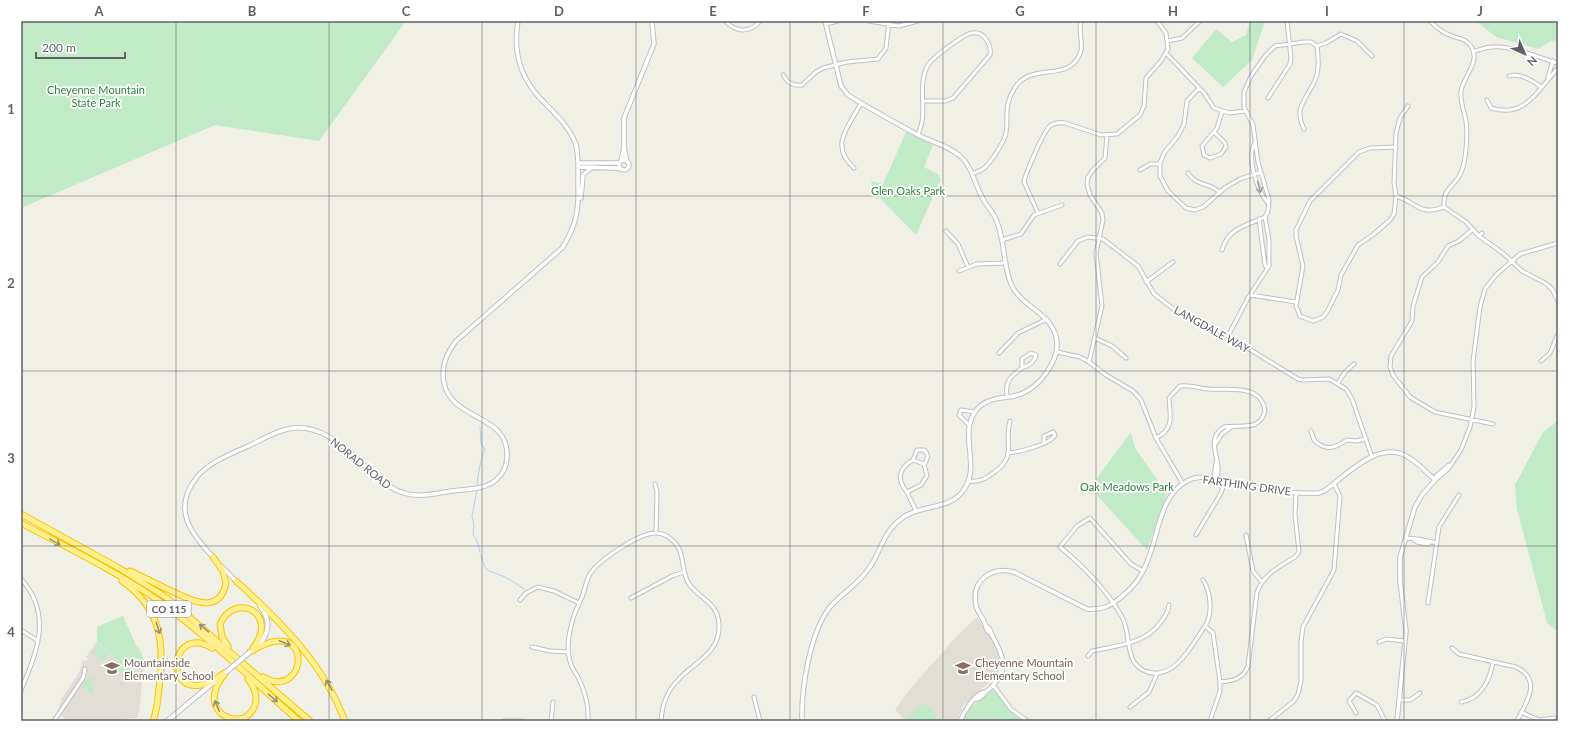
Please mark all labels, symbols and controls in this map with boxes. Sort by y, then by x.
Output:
text: A [93,3,104,19]
text: B [248,3,257,19]
text: C [402,3,411,19]
text: D [554,3,564,19]
text: E [709,3,717,19]
text: F [862,3,870,19]
text: G [1015,3,1025,19]
text: H [1168,3,1178,19]
text: I [1325,3,1329,19]
text: J [1477,3,1483,19]
scale bar [36,34,125,60]
north arrow [1505,34,1545,74]
text: 200 m [42,40,76,55]
text: N [1525,54,1540,69]
park label: Cheyenne Mountain State Park [47,83,145,109]
text: 1 [7,101,15,117]
one-way arrow [1256,180,1263,193]
park label: Glen Oaks Park [871,184,945,197]
text: 2 [7,275,15,291]
street label: LANGDALE WAY [1172,303,1252,355]
street label: NORAD ROAD [328,435,394,491]
text: 3 [7,450,15,466]
street label: FARTHING DRIVE [1202,472,1292,498]
park label: Oak Meadows Park [1080,480,1174,493]
one-way arrow [49,538,61,546]
road number: CO 115 [147,601,191,617]
one-way arrow [155,621,162,634]
text: 4 [7,624,15,640]
one-way arrow [198,624,209,633]
one-way arrow [279,639,291,647]
place label: Mountainside Elementary School [124,656,214,682]
place label: Cheyenne Mountain Elementary School [975,656,1073,682]
school or university icon: Mountainside Elementary School [103,659,121,677]
school or university icon: Cheyenne Mountain Elementary School [954,659,972,677]
one-way arrow [324,680,332,692]
one-way arrow [268,694,279,703]
one-way arrow [212,700,220,712]

